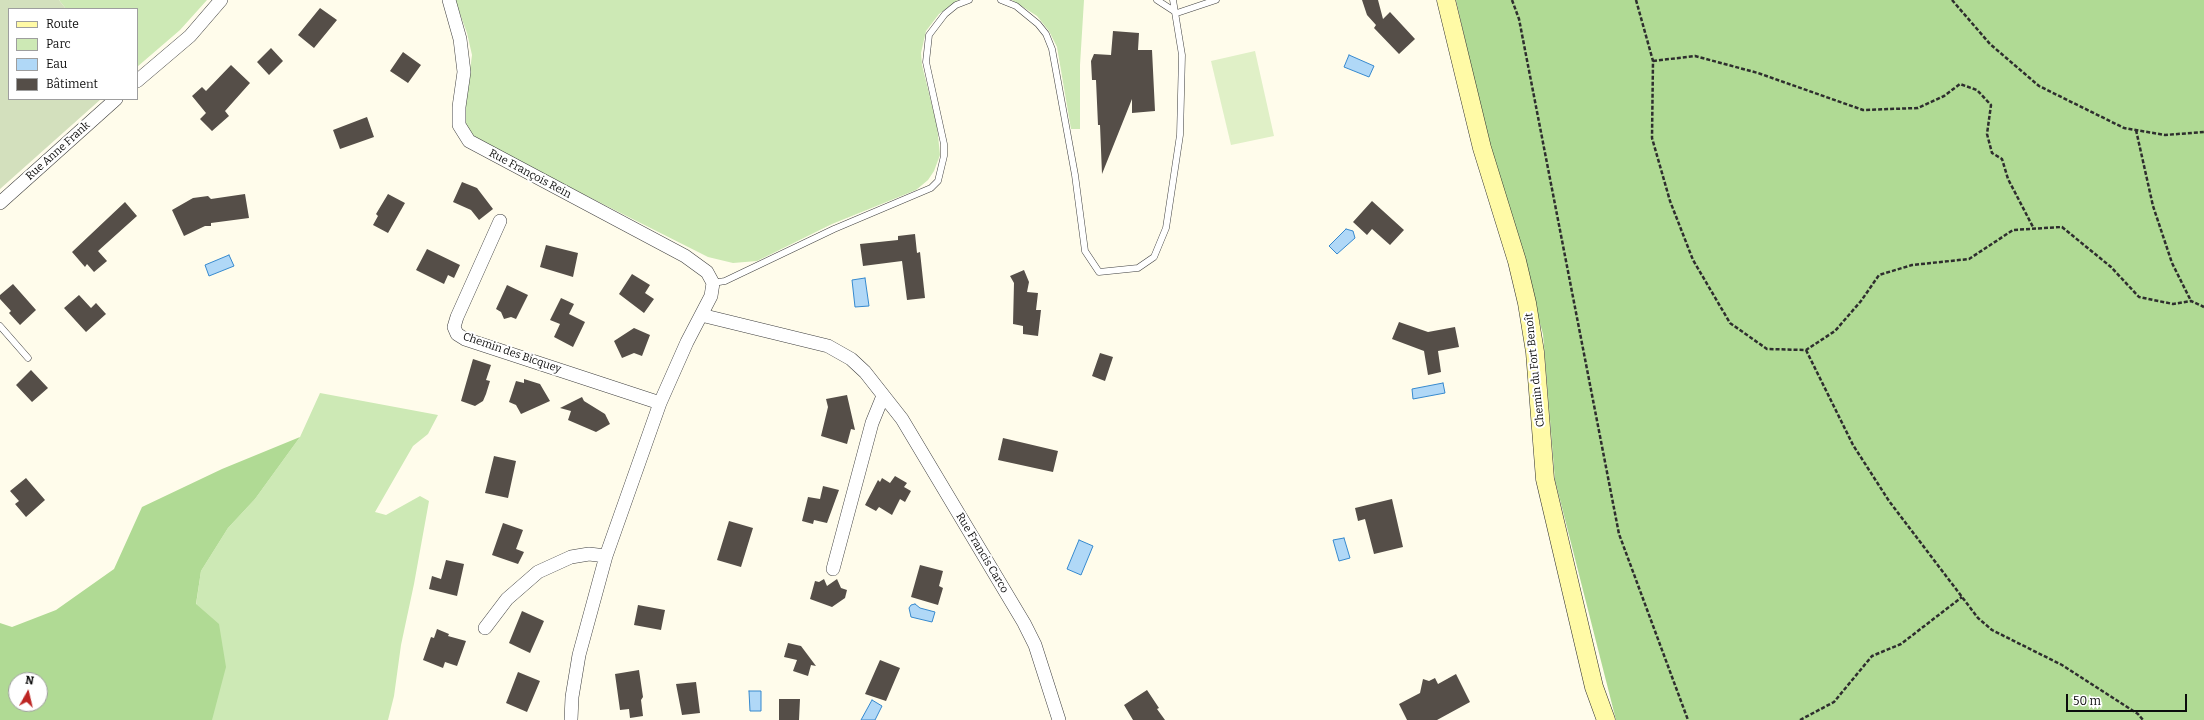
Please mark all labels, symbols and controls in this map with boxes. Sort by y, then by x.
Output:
legend [8,8,138,100]
text: Route [46,17,79,31]
text: Parc [46,37,71,51]
text: Eau [46,57,67,71]
text: Bâtiment [46,77,98,91]
street label: Rue Anne Frank [23,119,93,183]
street label: Rue François Rein [487,147,573,201]
street label: Chemin du Fort Benoît [1522,312,1548,428]
street label: Chemin des Bicquey [461,330,563,376]
street label: Rue Francis Carco [953,511,1011,595]
north arrow [8,672,48,712]
text: N [24,674,35,688]
scale bar [2068,686,2189,712]
text: 50 m [2073,694,2101,708]

